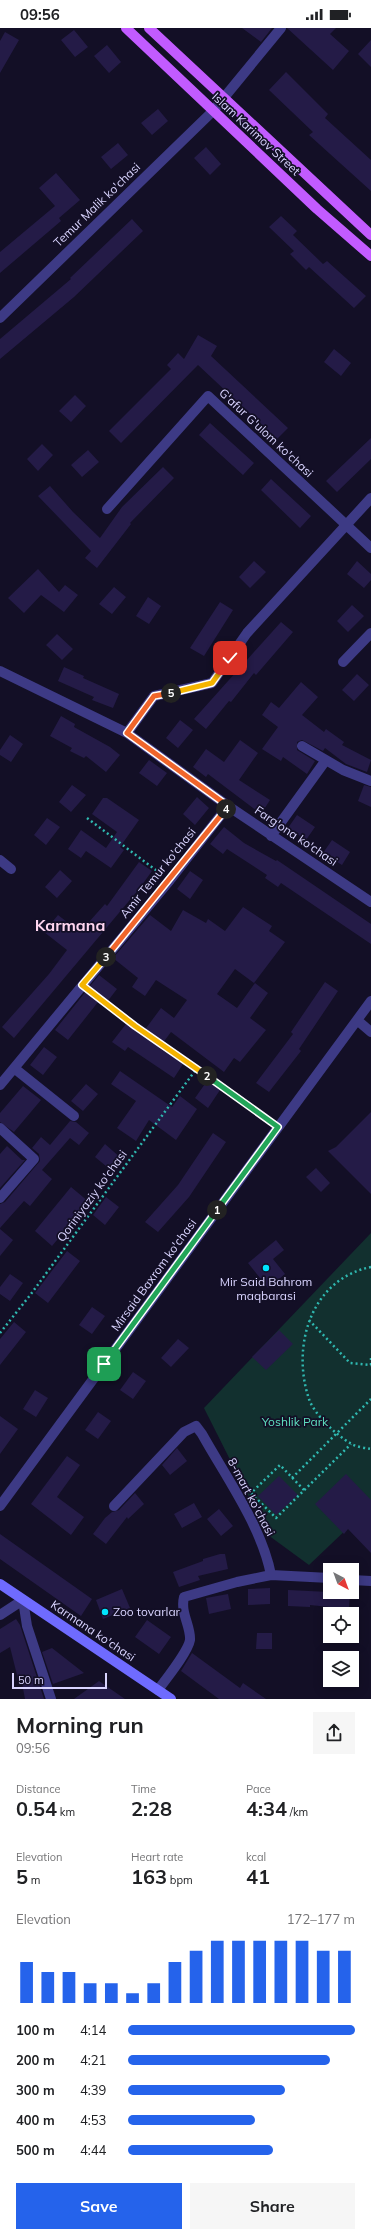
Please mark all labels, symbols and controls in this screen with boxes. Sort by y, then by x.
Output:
text: 09:56 [20,5,60,24]
street label: Islam Karimov Street [209,89,303,178]
street label: Temur Malik ko'chasi [50,159,143,250]
street label: G'afur G'ulom ko'chasi [216,385,317,480]
pin [213,641,247,675]
icon: check [219,647,241,669]
pin: 5 [161,683,181,703]
text: 5 [168,686,174,700]
pin: 4 [216,799,236,819]
text: 4 [223,802,229,816]
street label: Farg'ona ko'chasi [252,802,341,869]
street label: Amir Temur ko'chasi [117,824,199,921]
district label: Karmana [35,915,105,935]
pin: 3 [96,947,116,967]
text: 3 [103,950,109,964]
pin: 2 [197,1066,217,1086]
text: 2 [204,1069,210,1083]
street label: Qoriniyaziy ko'chasi [53,1147,130,1245]
pin: 1 [207,1200,227,1220]
text: 1 [214,1203,220,1217]
street label: Mirsaid Baxrom ko'chasi [108,1216,199,1334]
marker: Mir Said Bahrom maqbarasi [261,1263,271,1273]
place label: Mir Said Bahrom maqbarasi [220,1274,312,1303]
pin [87,1347,121,1381]
icon: arrive [93,1353,115,1375]
park label: Yoshlik Park [261,1414,329,1429]
street label: 8-mart ko'chasi [224,1455,278,1539]
north arrow [323,1563,359,1599]
map controls [323,1563,359,1687]
street label: Karmana ko'chasi [48,1597,139,1665]
place label: Zoo tovarlar [113,1604,181,1619]
marker: Zoo tovarlar [100,1607,110,1617]
button: locate [323,1607,359,1643]
button: layers [323,1651,359,1687]
scale bar [12,1671,107,1690]
text: 50 m [18,1673,44,1687]
text: Morning run [16,1711,144,1739]
button: share [313,1712,355,1754]
text: 09:56 [16,1740,50,1756]
text: Distance [16,1782,60,1796]
text: Time [131,1782,156,1796]
text: Pace [246,1782,271,1796]
text: 0.54 [16,1796,57,1821]
text: 2:28 [131,1796,172,1821]
text: 4:34 [246,1796,287,1821]
text: km [57,1805,75,1819]
text: /km [287,1805,308,1819]
text: Elevation [16,1850,63,1864]
text: Heart rate [131,1850,183,1864]
text: kcal [246,1850,266,1864]
text: 5 [16,1864,28,1889]
text: 163 [131,1864,167,1889]
text: 41 [246,1864,270,1889]
text: m [28,1873,41,1887]
text: bpm [167,1873,193,1887]
text: Elevation [16,1911,71,1927]
text: 172–177 m [287,1911,355,1927]
text: 100 m [16,2022,55,2038]
text: 4:14 [80,2022,106,2038]
text: 200 m [16,2052,55,2068]
text: 4:21 [80,2052,106,2068]
text: 300 m [16,2082,55,2098]
text: 4:39 [80,2082,106,2098]
text: 400 m [16,2112,55,2128]
text: 4:53 [80,2112,106,2128]
text: 500 m [16,2142,55,2158]
text: 4:44 [80,2142,106,2158]
button: Save [16,2183,182,2229]
button: Share [190,2183,355,2229]

